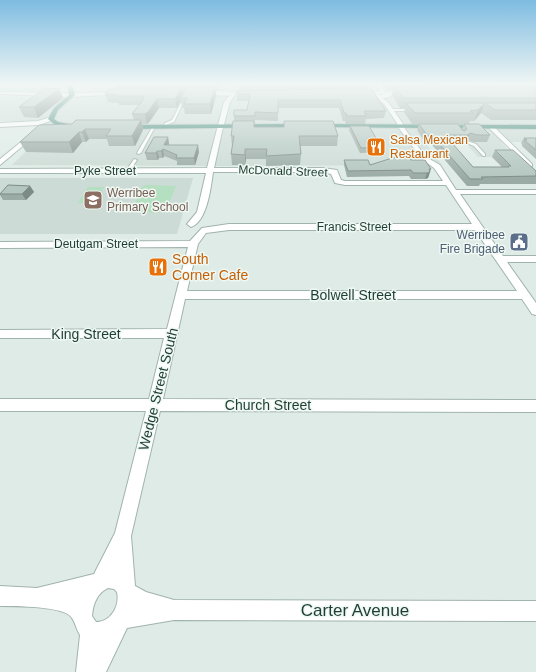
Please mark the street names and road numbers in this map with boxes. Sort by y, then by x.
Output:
street label: McDonald Street [238,162,329,180]
street label: Pyke Street [74,164,137,178]
street label: Francis Street [317,220,392,234]
street label: Deutgam Street [54,237,139,251]
street label: Bolwell Street [310,287,396,303]
street label: King Street [51,326,121,342]
street label: Wedge Street South [135,326,181,452]
street label: Church Street [225,397,311,413]
street label: Carter Avenue [301,601,409,620]

